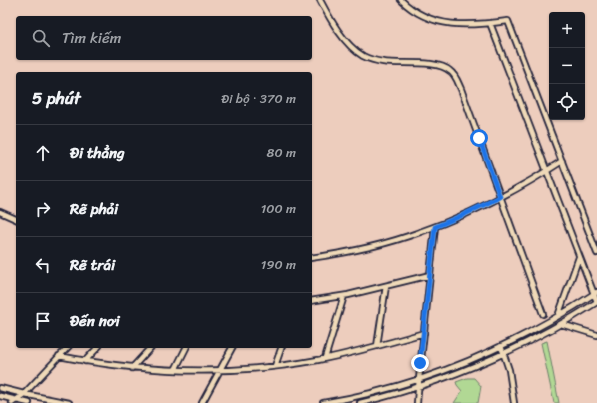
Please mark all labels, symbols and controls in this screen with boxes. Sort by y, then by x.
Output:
map controls [549,12,585,120]
button: + [549,12,585,48]
search box [16,16,312,60]
text: Tìm kiếm [62,25,121,51]
icon: search [30,27,52,49]
button: − [549,48,585,84]
text: 5 phút [32,83,81,113]
button: locate [549,84,585,120]
text: Đi bộ · 370 m [221,87,296,110]
route start [470,129,488,147]
text: Đi thẳng [70,140,125,166]
text: 80 m [267,141,296,164]
icon: ahead [32,142,54,164]
text: Rẽ phải [70,196,118,222]
text: 100 m [261,197,296,220]
icon: right [32,198,54,220]
text: Rẽ trái [70,252,115,278]
text: 190 m [261,253,296,276]
icon: left [32,254,54,276]
text: Đến nơi [70,308,120,334]
icon: arrive [32,310,54,332]
route end [411,354,429,372]

